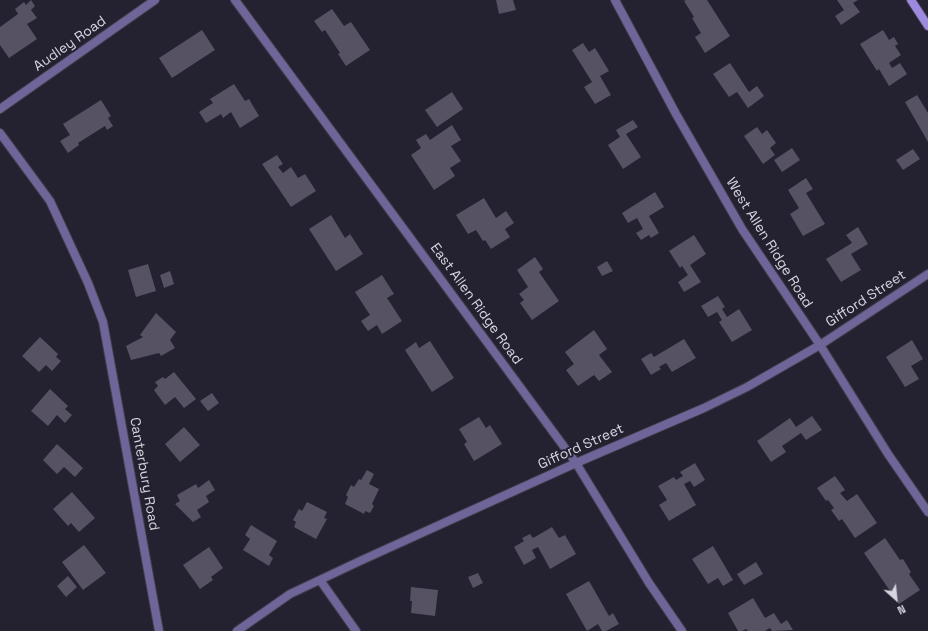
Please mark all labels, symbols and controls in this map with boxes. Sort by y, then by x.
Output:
street label: Audley Road [31,13,109,75]
street label: West Allen Ridge Road [722,175,816,311]
street label: East Allen Ridge Road [426,240,526,368]
street label: Gifford Street [823,267,909,331]
street label: Canterbury Road [126,416,162,532]
street label: Gifford Street [536,421,626,473]
north arrow [876,579,916,619]
text: N [895,602,908,618]

